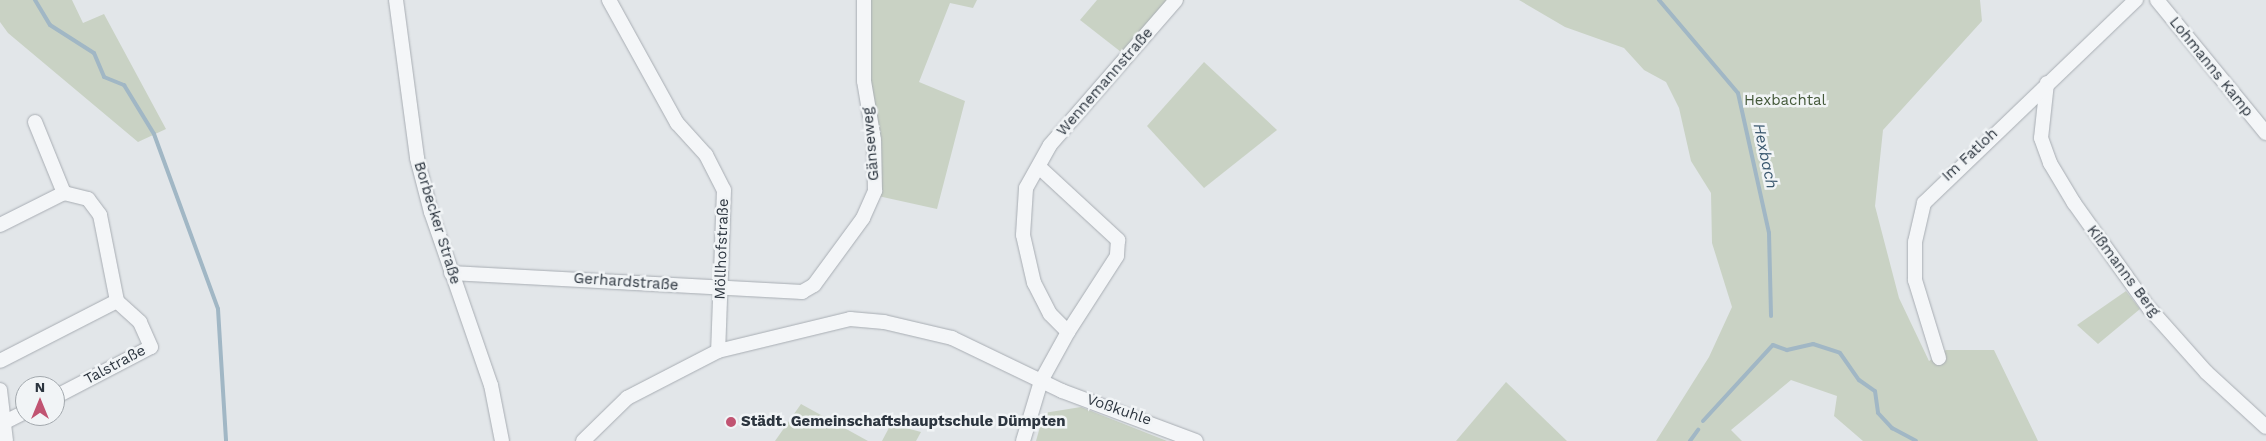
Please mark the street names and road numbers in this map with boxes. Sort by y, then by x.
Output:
street label: Lohmanns Kamp [2165,13,2257,121]
street label: Wennemannstraße [1053,24,1157,140]
street label: Gänseweg [859,106,883,182]
street label: Im Fatloh [1938,125,2002,185]
street label: Borbecker Straße [410,159,464,287]
street label: Möllhofstraße [711,198,733,300]
street label: Kißmanns Berg [2083,222,2163,320]
street label: Gerhardstraße [573,269,679,295]
street label: Talstraße [81,341,149,389]
street label: Voßkuhle [1084,390,1154,430]

